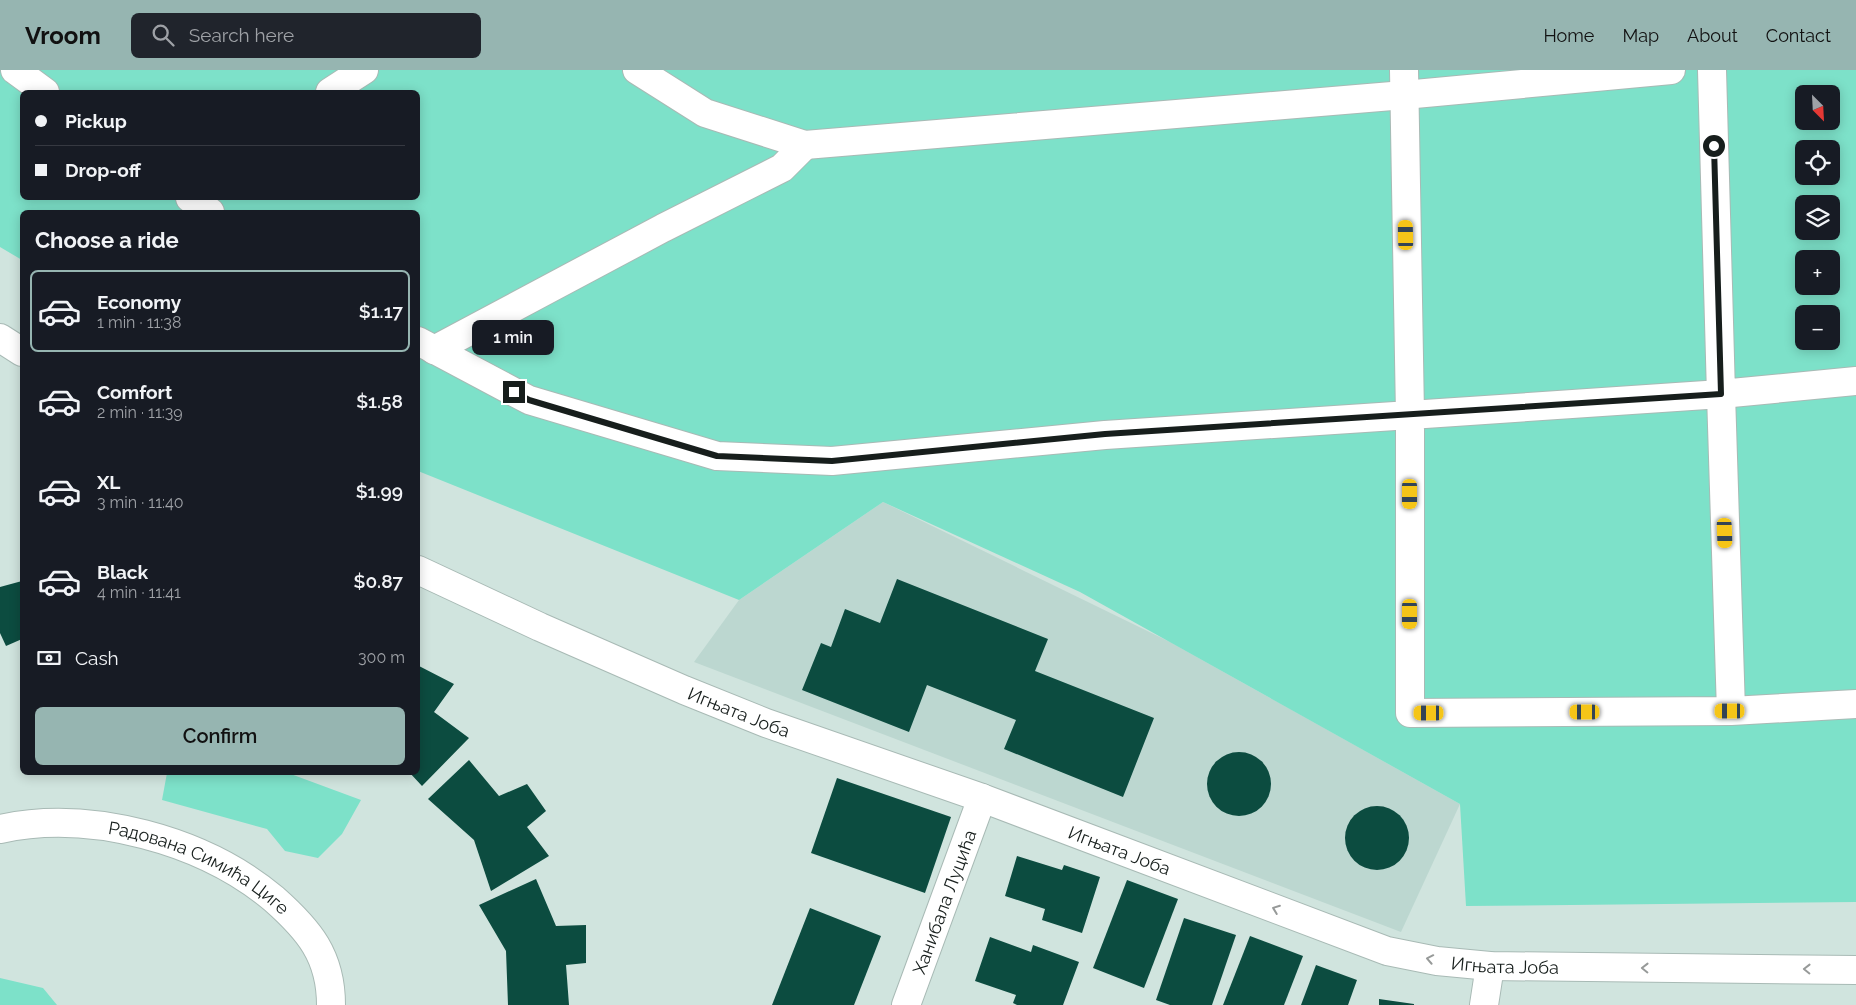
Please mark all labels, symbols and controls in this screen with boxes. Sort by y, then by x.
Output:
search box [131,13,481,58]
text: Vroom [25,21,101,50]
icon: search [149,21,177,49]
text: Search here [189,24,294,46]
text: Home [1543,25,1594,46]
text: Map [1622,25,1659,46]
text: About [1687,25,1738,46]
text: Contact [1766,25,1831,46]
north arrow [1795,85,1840,130]
map controls [1795,85,1840,350]
text: Pickup [65,110,127,132]
route start [1703,135,1725,157]
button: locate [1795,140,1840,185]
text: Drop-off [65,159,141,181]
button: layers [1795,195,1840,240]
car [1398,220,1413,250]
text: Choose a ride [35,227,179,253]
button: + [1795,250,1840,295]
icon: car [37,289,82,334]
text: Economy [97,291,181,313]
text: $1.17 [359,300,403,322]
button: − [1795,305,1840,350]
text: 1 min · 11:38 [97,313,181,332]
callout: 1 min [473,320,555,354]
text: 1 min [493,328,533,347]
icon: car [37,379,82,424]
text: Comfort [97,381,172,403]
route end [503,381,525,403]
text: $1.58 [356,390,403,412]
text: 2 min · 11:39 [97,403,183,422]
icon: car [37,469,82,514]
text: XL [97,471,120,493]
car [1402,479,1417,509]
text: $1.99 [356,480,403,502]
text: 3 min · 11:40 [97,493,184,512]
car [1716,518,1733,548]
icon: car [37,559,82,604]
text: Black [97,561,148,583]
text: $0.87 [354,570,403,592]
text: 4 min · 11:41 [97,583,181,602]
car [1402,599,1417,629]
icon: cash [35,644,63,672]
text: Cash [75,647,119,669]
text: 300 m [358,648,405,667]
street label: Игњата Јоба [685,682,793,741]
car [1715,704,1745,719]
car [1570,705,1600,720]
car [1414,706,1444,721]
button: Confirm [35,707,405,765]
street label: Радована Симића Циге [107,817,294,919]
street label: Игњата Јоба [1066,821,1174,879]
street label: Ханибала Луцића [908,827,980,977]
one-way arrow [1272,905,1281,915]
street label: Игњата Јоба [1450,952,1559,977]
one-way arrow [1426,955,1435,965]
one-way arrow [1641,962,1649,973]
one-way arrow [1803,964,1811,974]

